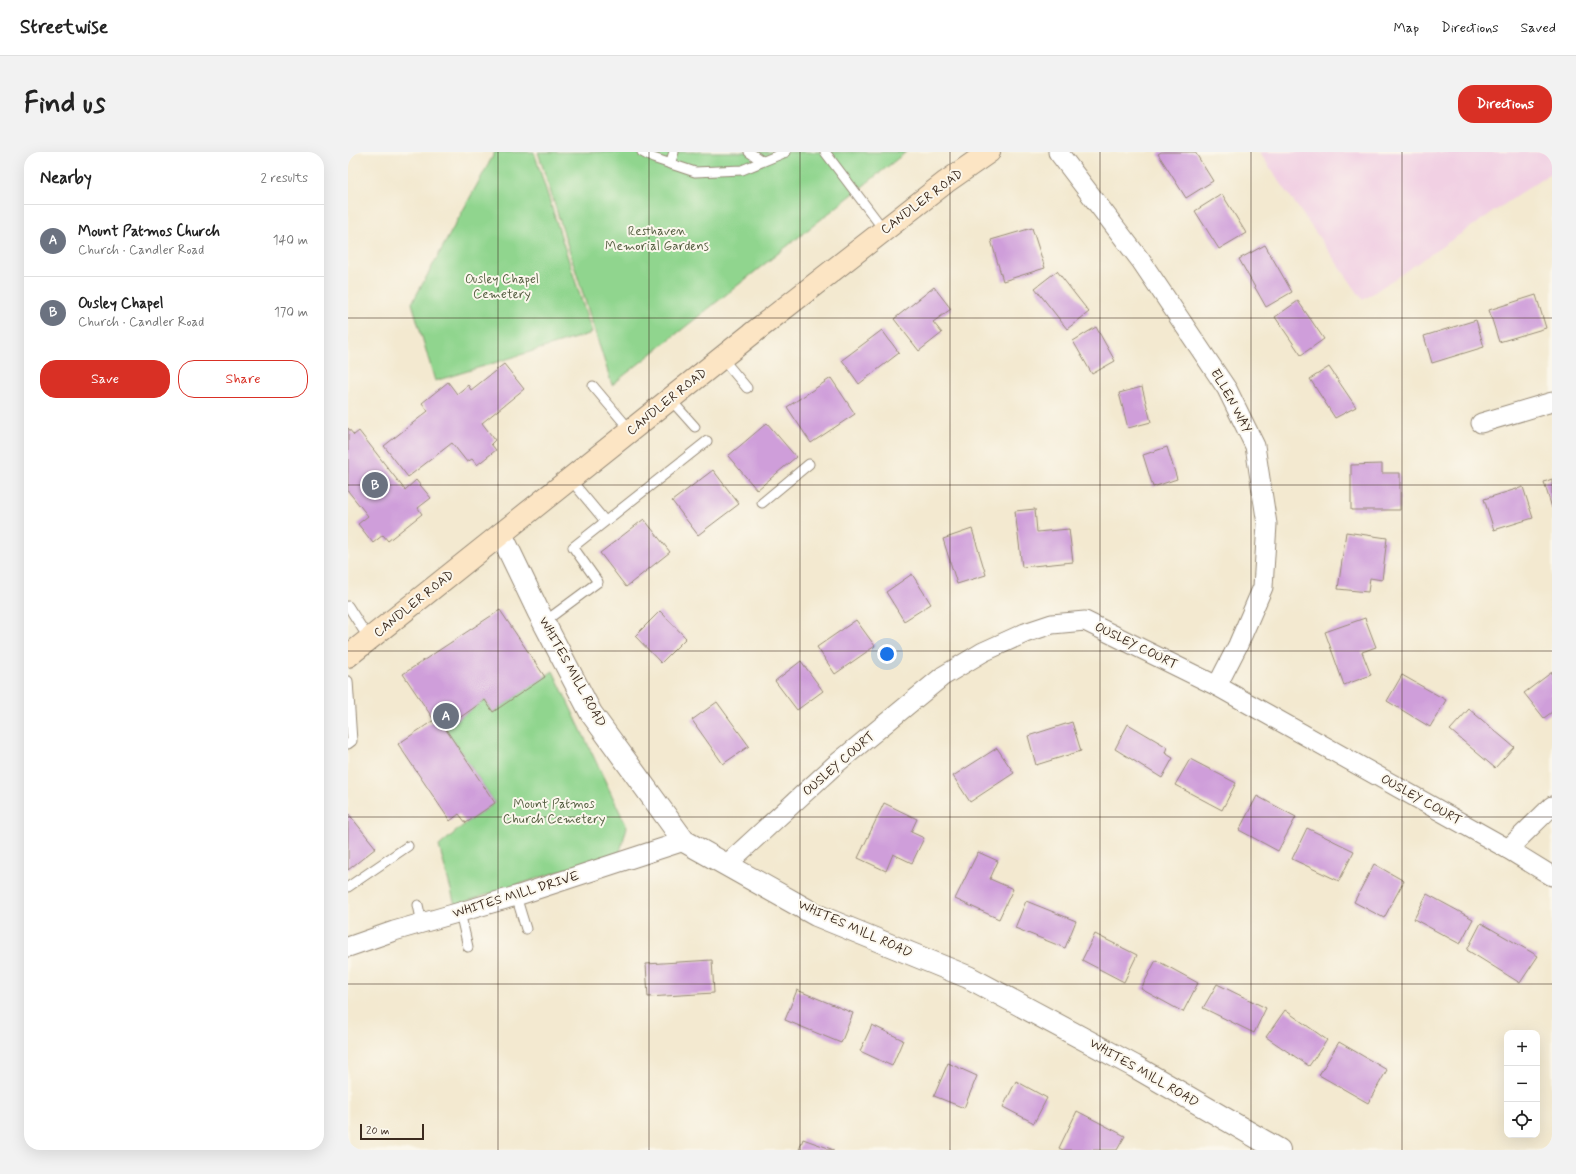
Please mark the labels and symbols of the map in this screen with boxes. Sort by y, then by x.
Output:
street label: CANDLER ROAD [878,166,966,238]
park label: Resthaven Memorial Gardens [605,223,709,255]
park label: Ousley Chapel Cemetery [465,271,539,303]
street label: CANDLER ROAD [623,364,711,440]
street label: ELLEN WAY [1206,366,1256,436]
pin: B [362,470,388,500]
street label: CANDLER ROAD [370,566,458,642]
street label: WHITES MILL ROAD [535,614,609,730]
street label: OUSLEY COURT [1092,619,1180,673]
your location [877,644,897,664]
pin: A [433,701,459,731]
street label: OUSLEY COURT [799,728,879,800]
street label: OUSLEY COURT [1377,771,1465,829]
park label: Mount Patmos Church Cemetery [503,796,606,828]
street label: WHITES MILL DRIVE [451,868,581,922]
street label: WHITES MILL ROAD [795,896,915,962]
street label: WHITES MILL ROAD [1086,1035,1202,1111]
scale bar [360,1122,424,1141]

